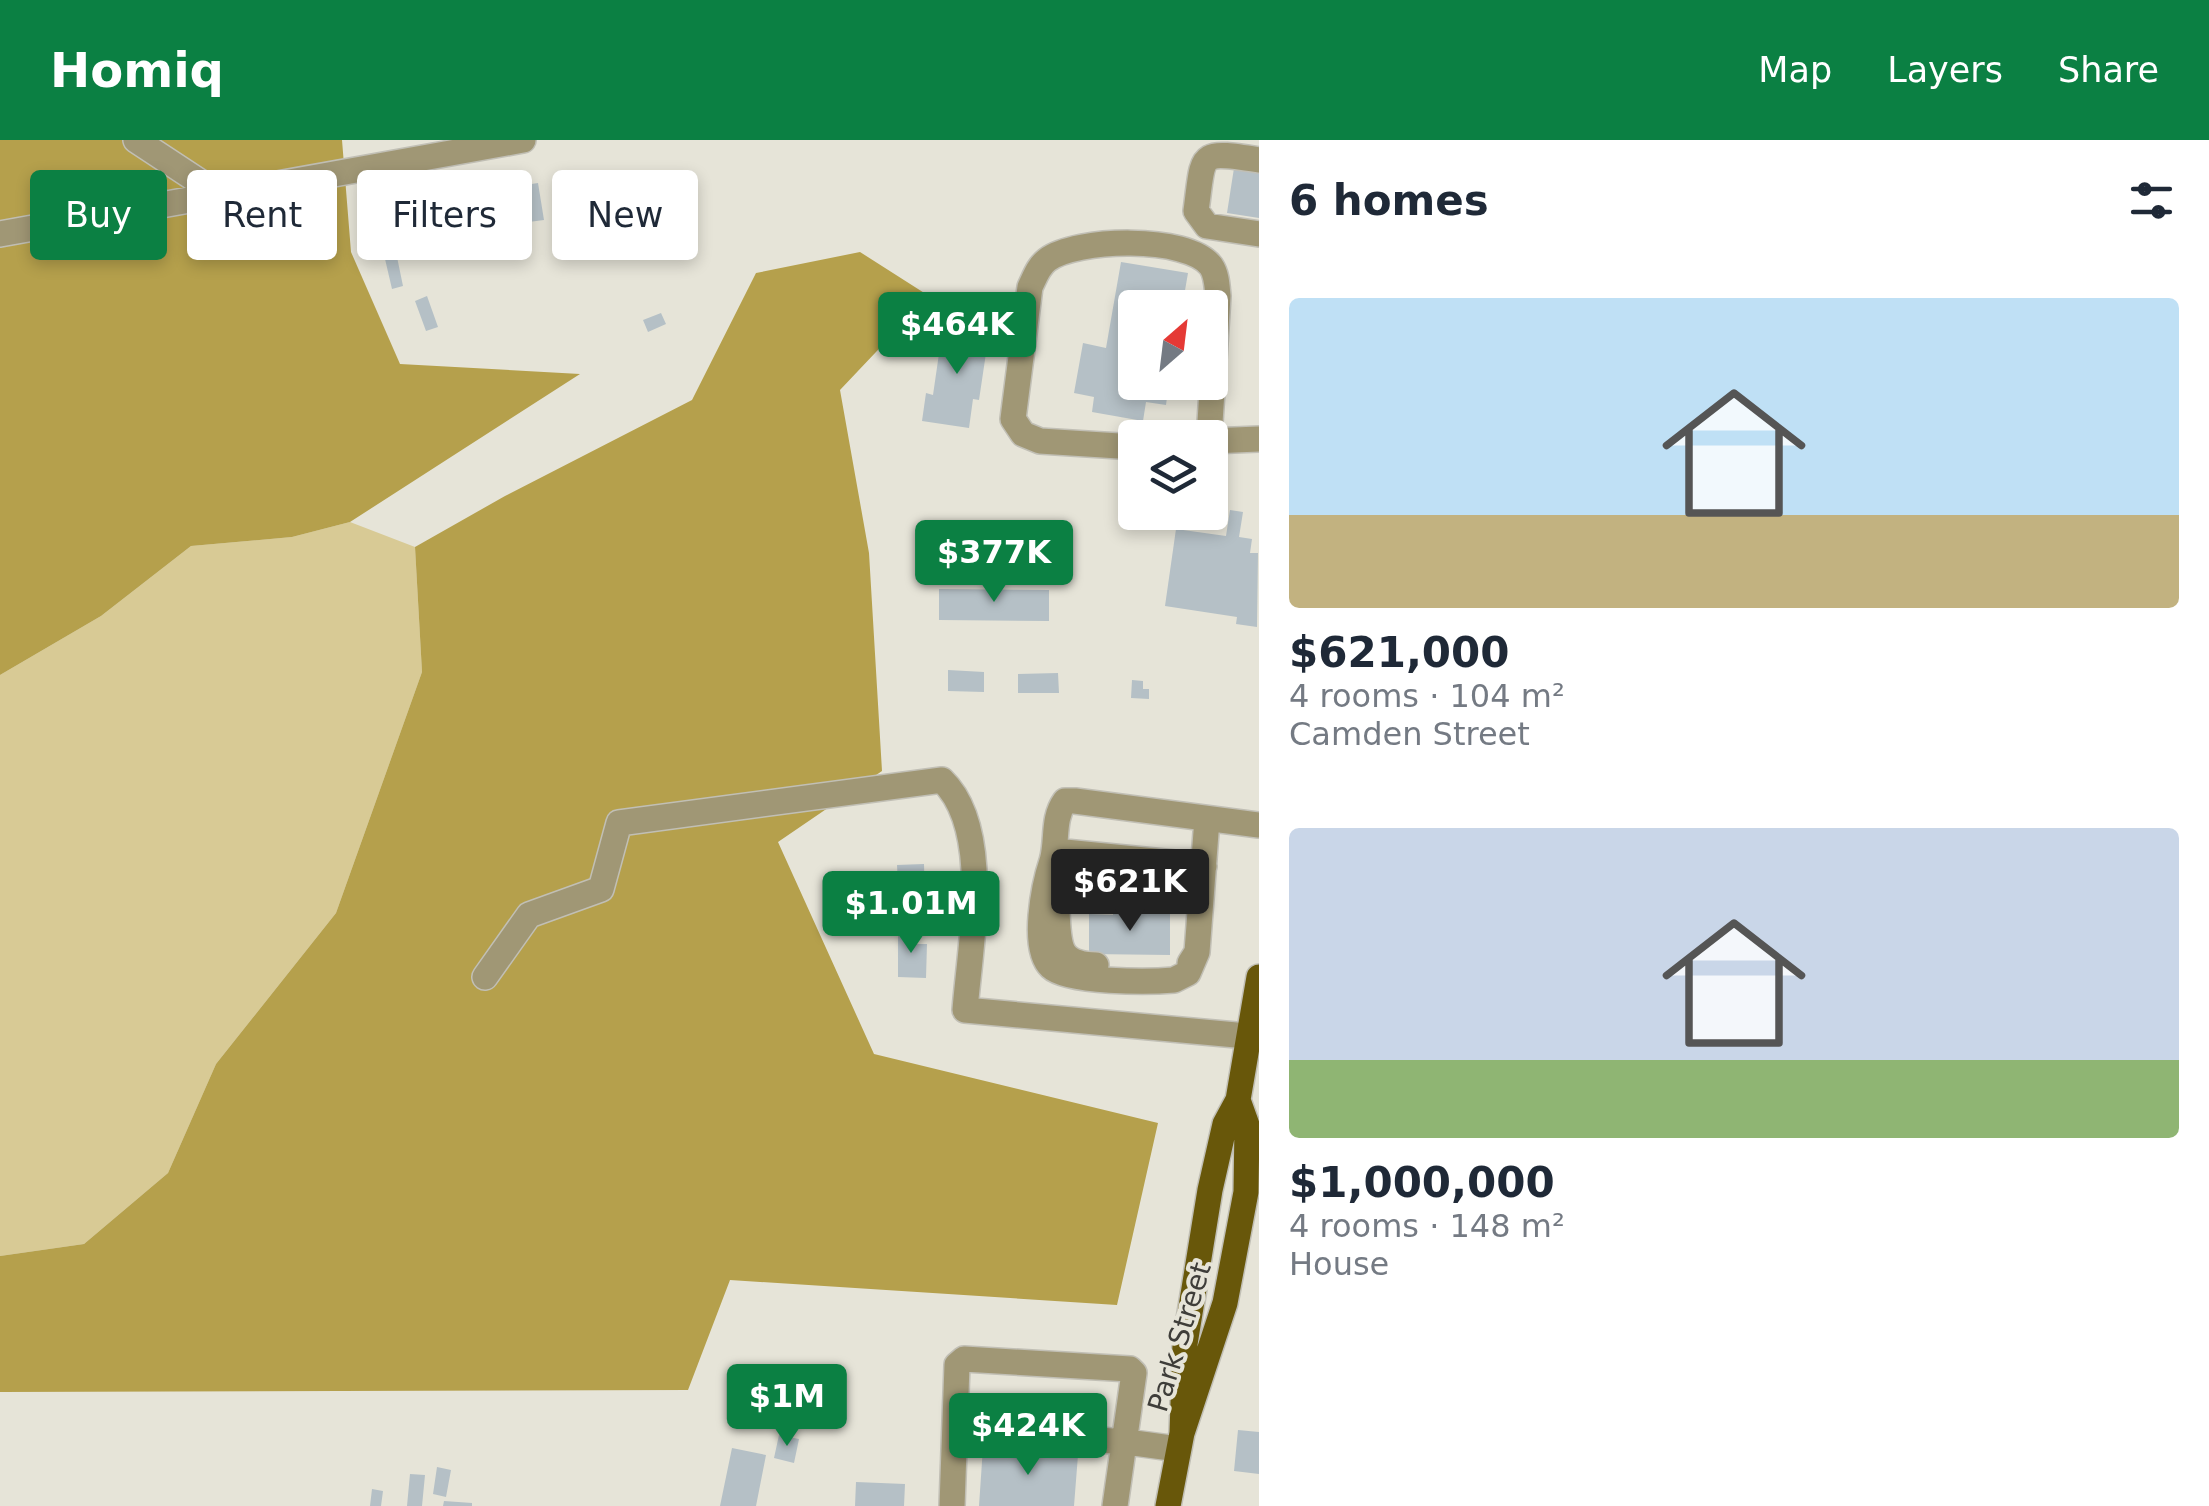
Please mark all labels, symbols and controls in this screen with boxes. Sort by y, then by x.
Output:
text: Homiq [50,42,224,98]
text: Map [1758,50,1832,90]
text: Layers [1887,50,2003,90]
text: Share [2058,50,2159,90]
chip: Buy [30,170,167,260]
chip: Rent [187,170,337,260]
chip: Filters [357,170,532,260]
chip: New [552,170,698,260]
icon: filters [2124,173,2179,228]
text: 6 homes [1289,176,1489,225]
north arrow [1118,290,1228,400]
map controls [1118,290,1228,530]
pin: $464K [887,292,1027,377]
text: $464K [900,305,1014,343]
icon: home [1644,363,1824,543]
button: layers [1118,420,1228,530]
pin: $377K [924,520,1064,605]
text: $377K [937,533,1051,571]
text: $621,000 [1289,628,1510,677]
text: 4 rooms · 104 m² [1289,677,1565,715]
text: Camden Street [1289,715,1530,753]
pin: $621K [1060,849,1200,934]
text: $621K [1073,862,1187,900]
pin: $1.01M [830,871,992,956]
text: $1.01M [844,884,978,922]
icon: home [1644,893,1824,1073]
text: $1,000,000 [1289,1158,1555,1207]
text: 4 rooms · 148 m² [1289,1207,1565,1245]
text: House [1289,1245,1389,1283]
street label: Park Street [1141,1258,1218,1416]
pin: $1M [739,1364,835,1449]
text: $1M [749,1377,825,1415]
pin: $424K [958,1393,1098,1478]
text: $424K [971,1406,1085,1444]

